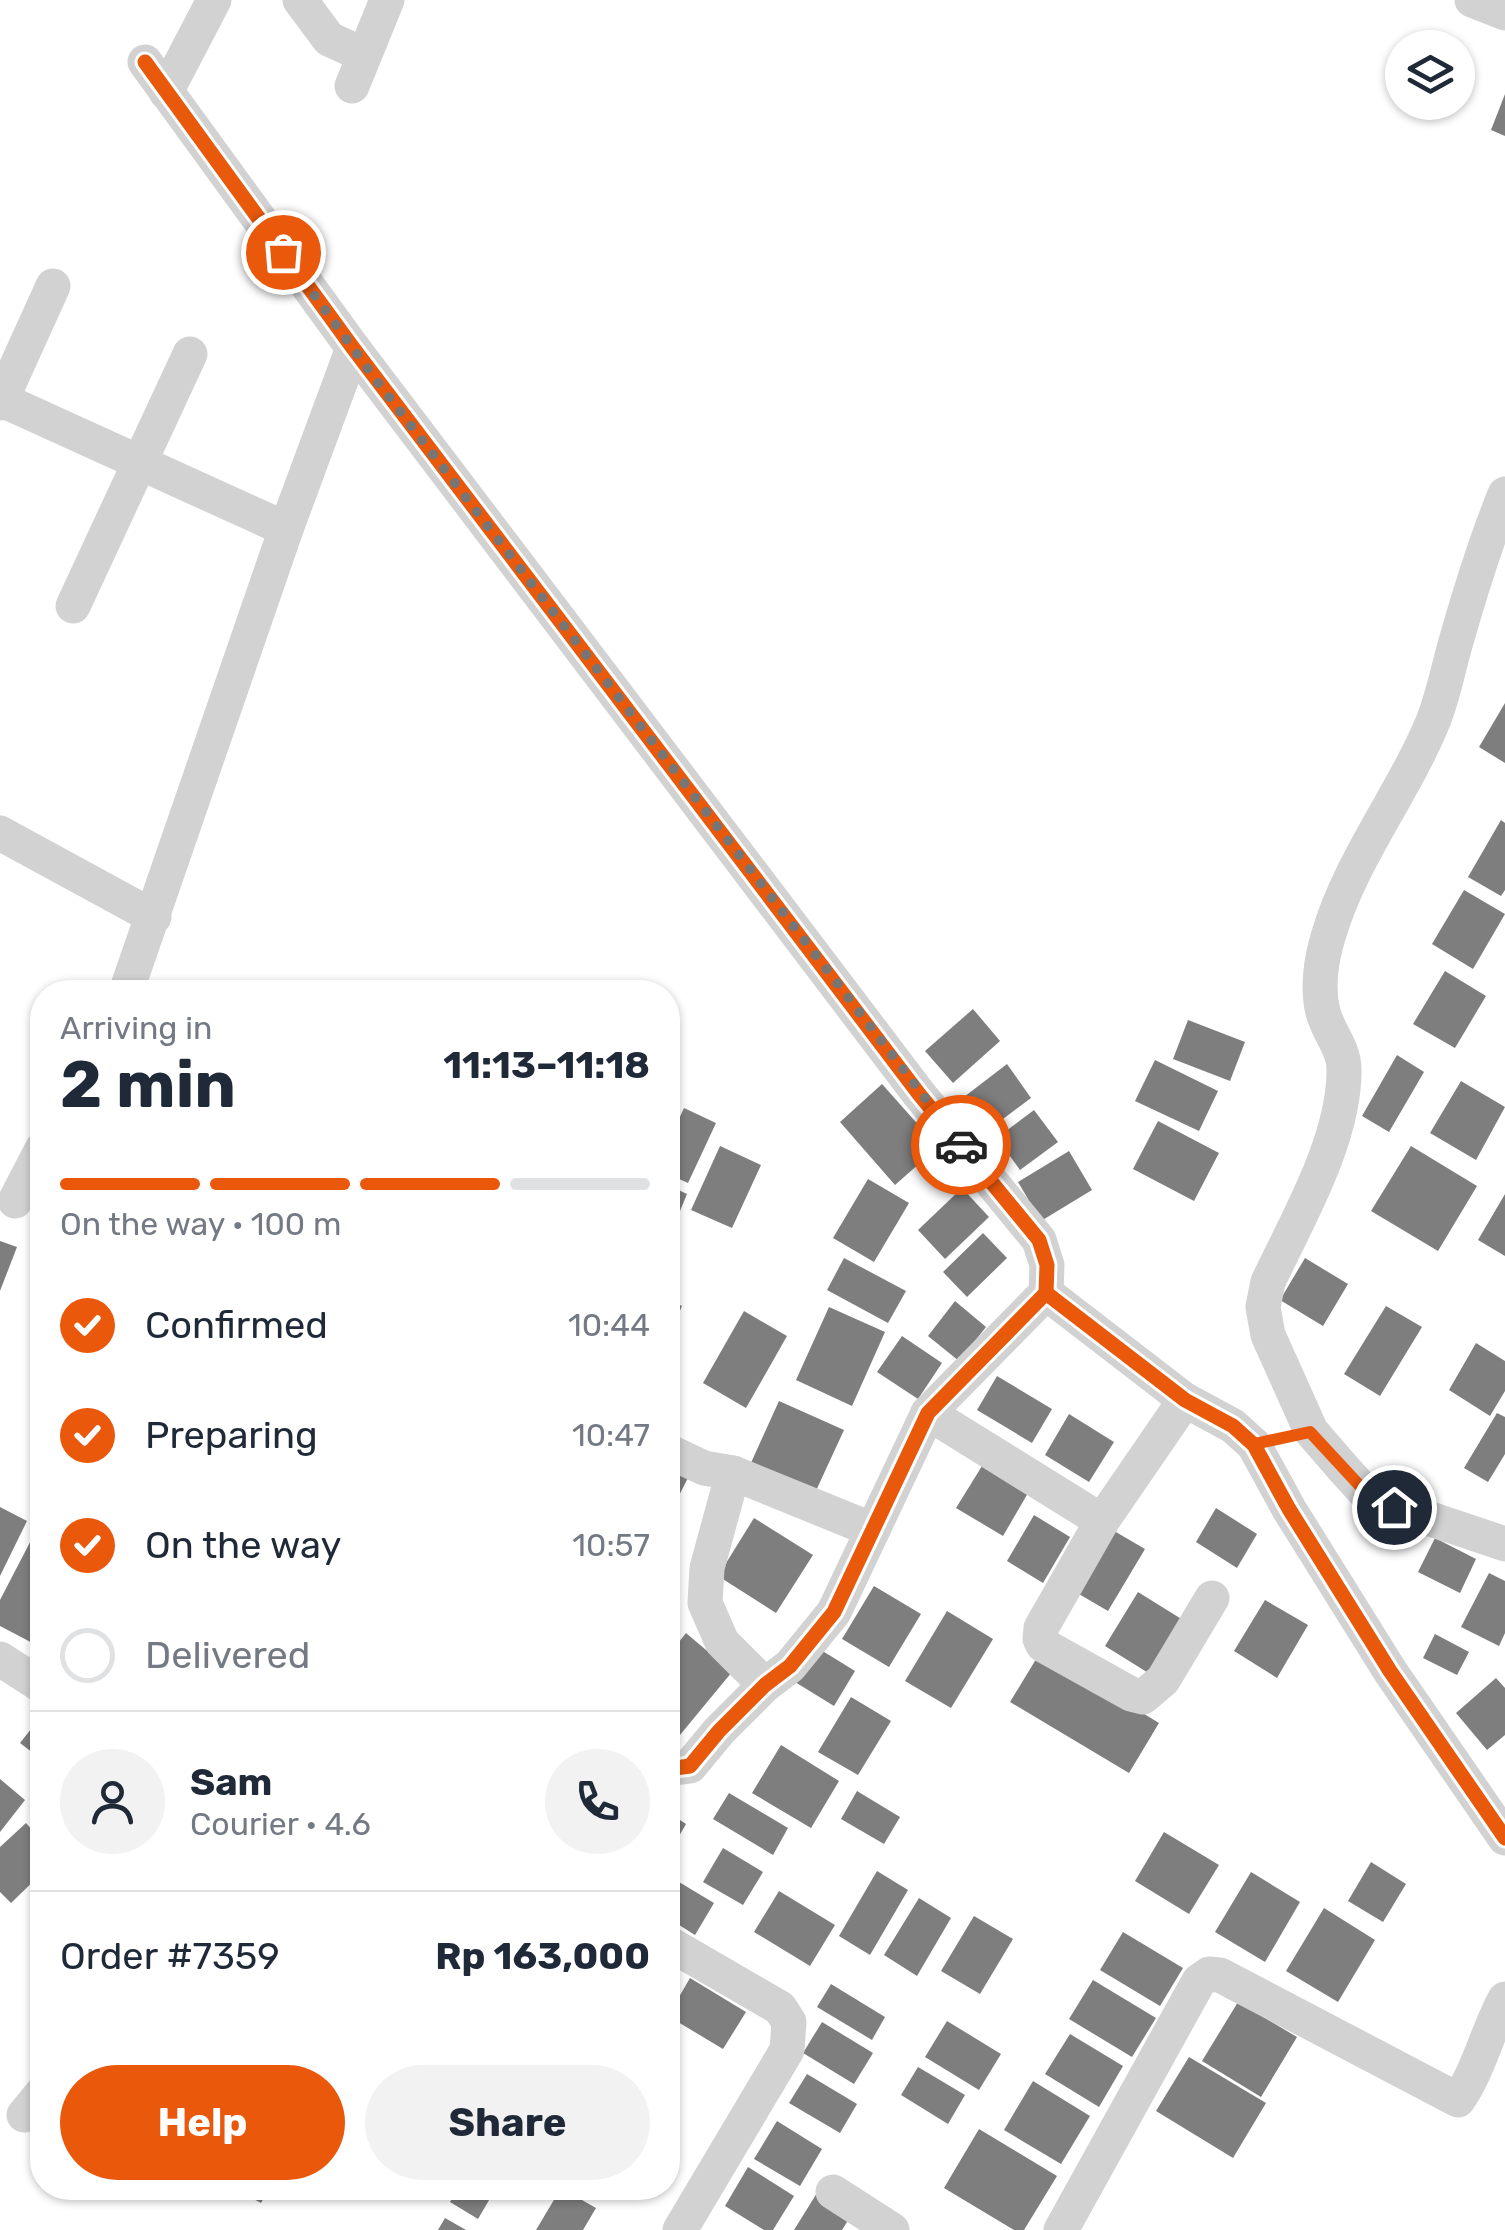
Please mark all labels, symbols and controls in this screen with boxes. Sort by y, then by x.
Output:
map controls [1385,30,1475,120]
button: layers [1385,30,1475,120]
pin [241,210,326,295]
icon: bag [256,225,311,280]
text: Arriving in [60,1009,212,1047]
text: 11:13–11:18 [443,1042,650,1088]
text: 2 min [60,1046,236,1123]
courier [911,1095,1011,1195]
icon: car [934,1118,989,1173]
text: On the way · 100 m [60,1205,341,1243]
icon: check [60,1298,115,1353]
text: Confirmed [145,1302,328,1348]
text: 10:44 [568,1306,650,1344]
icon: check [60,1408,115,1463]
text: Preparing [145,1412,318,1458]
text: 10:47 [572,1416,650,1454]
pin [1352,1465,1437,1550]
icon: home [1367,1480,1422,1535]
icon: check [60,1518,115,1573]
text: On the way [145,1522,341,1568]
text: 10:57 [572,1526,650,1564]
text: Delivered [145,1632,310,1678]
button: person [60,1749,165,1854]
button: phone [545,1749,650,1854]
text: Sam [190,1759,272,1805]
text: Courier · 4.6 [190,1805,371,1843]
text: Order #7359 [60,1933,280,1979]
text: Rp 163,000 [435,1933,650,1979]
button: Help [60,2065,345,2180]
button: Share [365,2065,650,2180]

